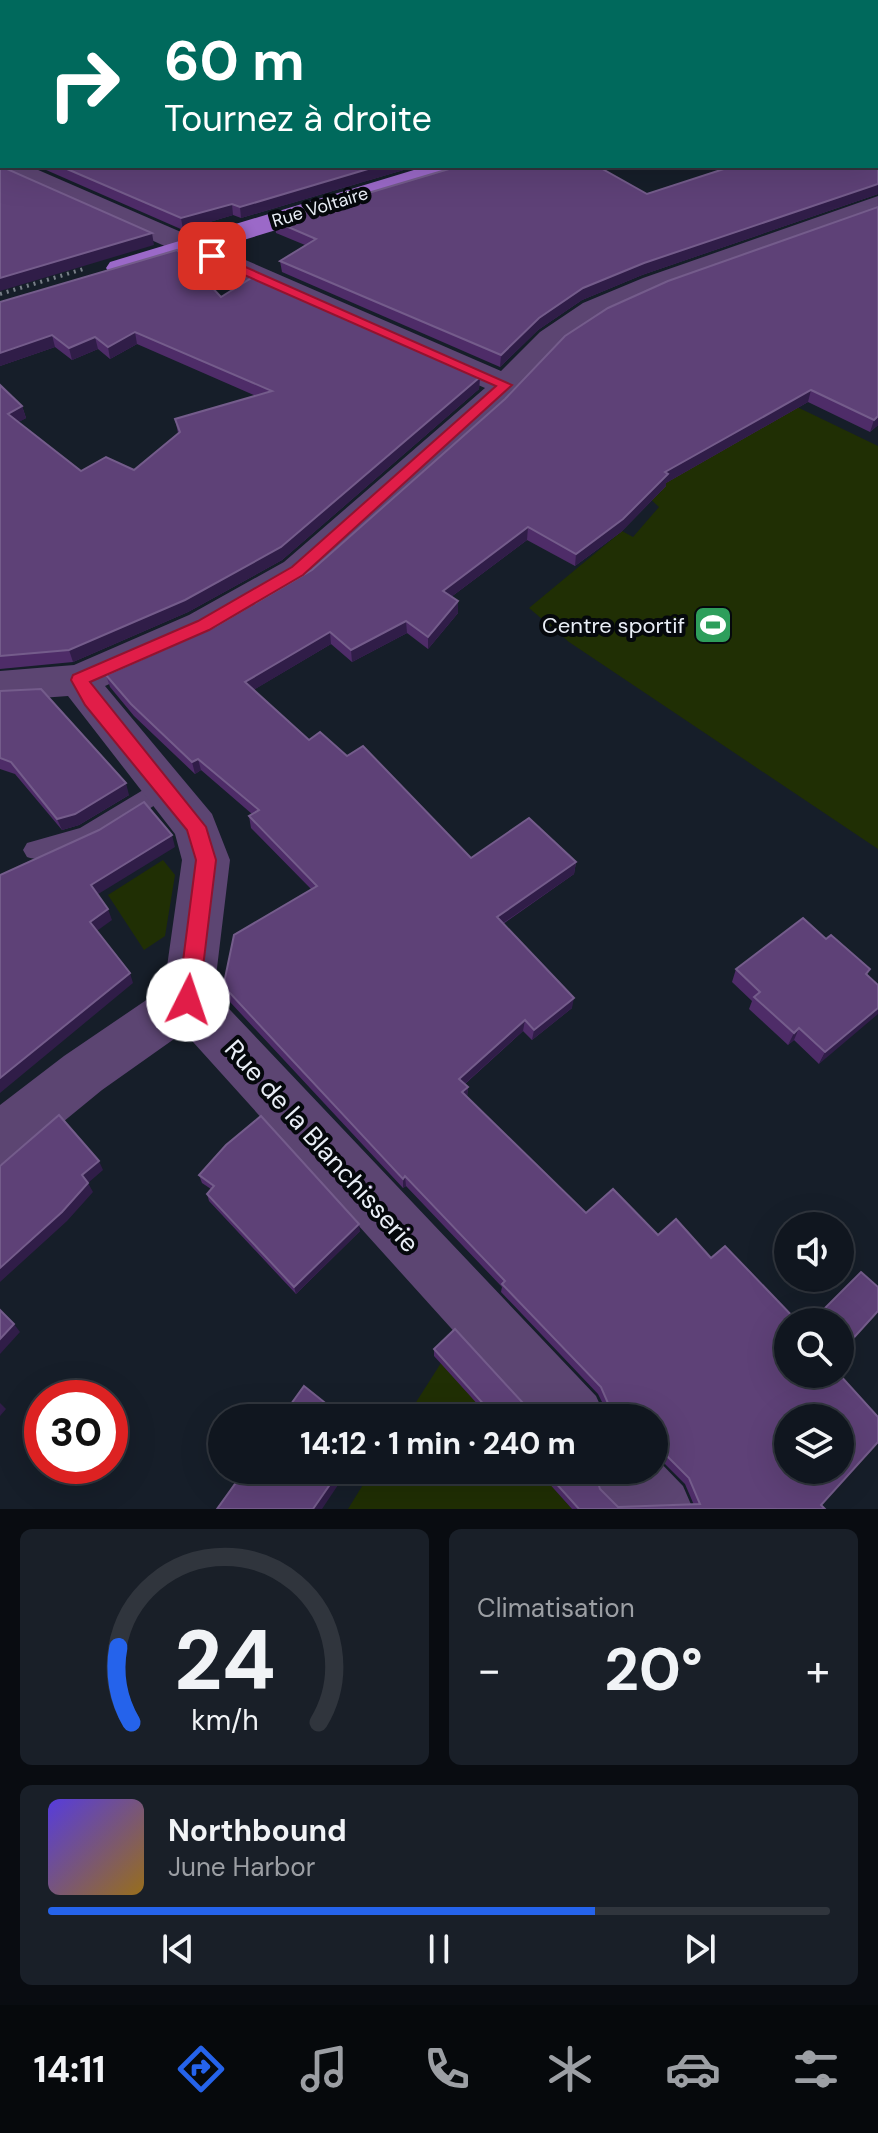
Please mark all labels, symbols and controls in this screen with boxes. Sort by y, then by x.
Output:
text: 60 m [164,24,305,97]
icon: right [32,32,136,136]
text: Tournez à droite [164,95,432,142]
street label: Rue Voltaire [269,181,371,233]
pin [178,222,246,290]
icon: arrive [190,234,234,278]
sports icon: Centre sportif [692,604,734,646]
place label: Centre sportif [542,611,685,640]
position arrow [146,958,230,1042]
street label: Rue de la Blanchisserie [217,1032,427,1260]
map controls [774,1212,854,1484]
button: sound [774,1212,854,1292]
button: search [774,1308,854,1388]
speed limit sign: 30 [24,1380,128,1484]
button: layers [774,1404,854,1484]
text: 14:12 · 1 min · 240 m [300,1424,576,1463]
text: Climatisation [477,1591,635,1625]
text: 24 [174,1606,275,1715]
text: 20° [604,1630,703,1709]
text: − [477,1641,501,1699]
text: + [806,1641,830,1699]
text: km/h [191,1702,258,1739]
text: Northbound [168,1811,347,1850]
text: June Harbor [168,1850,315,1884]
icon: previous [156,1927,200,1971]
icon: pause [417,1927,461,1971]
icon: next [678,1927,722,1971]
icon: directions [173,2041,229,2097]
icon: music [296,2041,352,2097]
icon: phone [419,2041,475,2097]
icon: climate [542,2041,598,2097]
icon: car [665,2041,721,2097]
icon: filters [788,2041,844,2097]
text: 14:11 [34,2046,105,2093]

